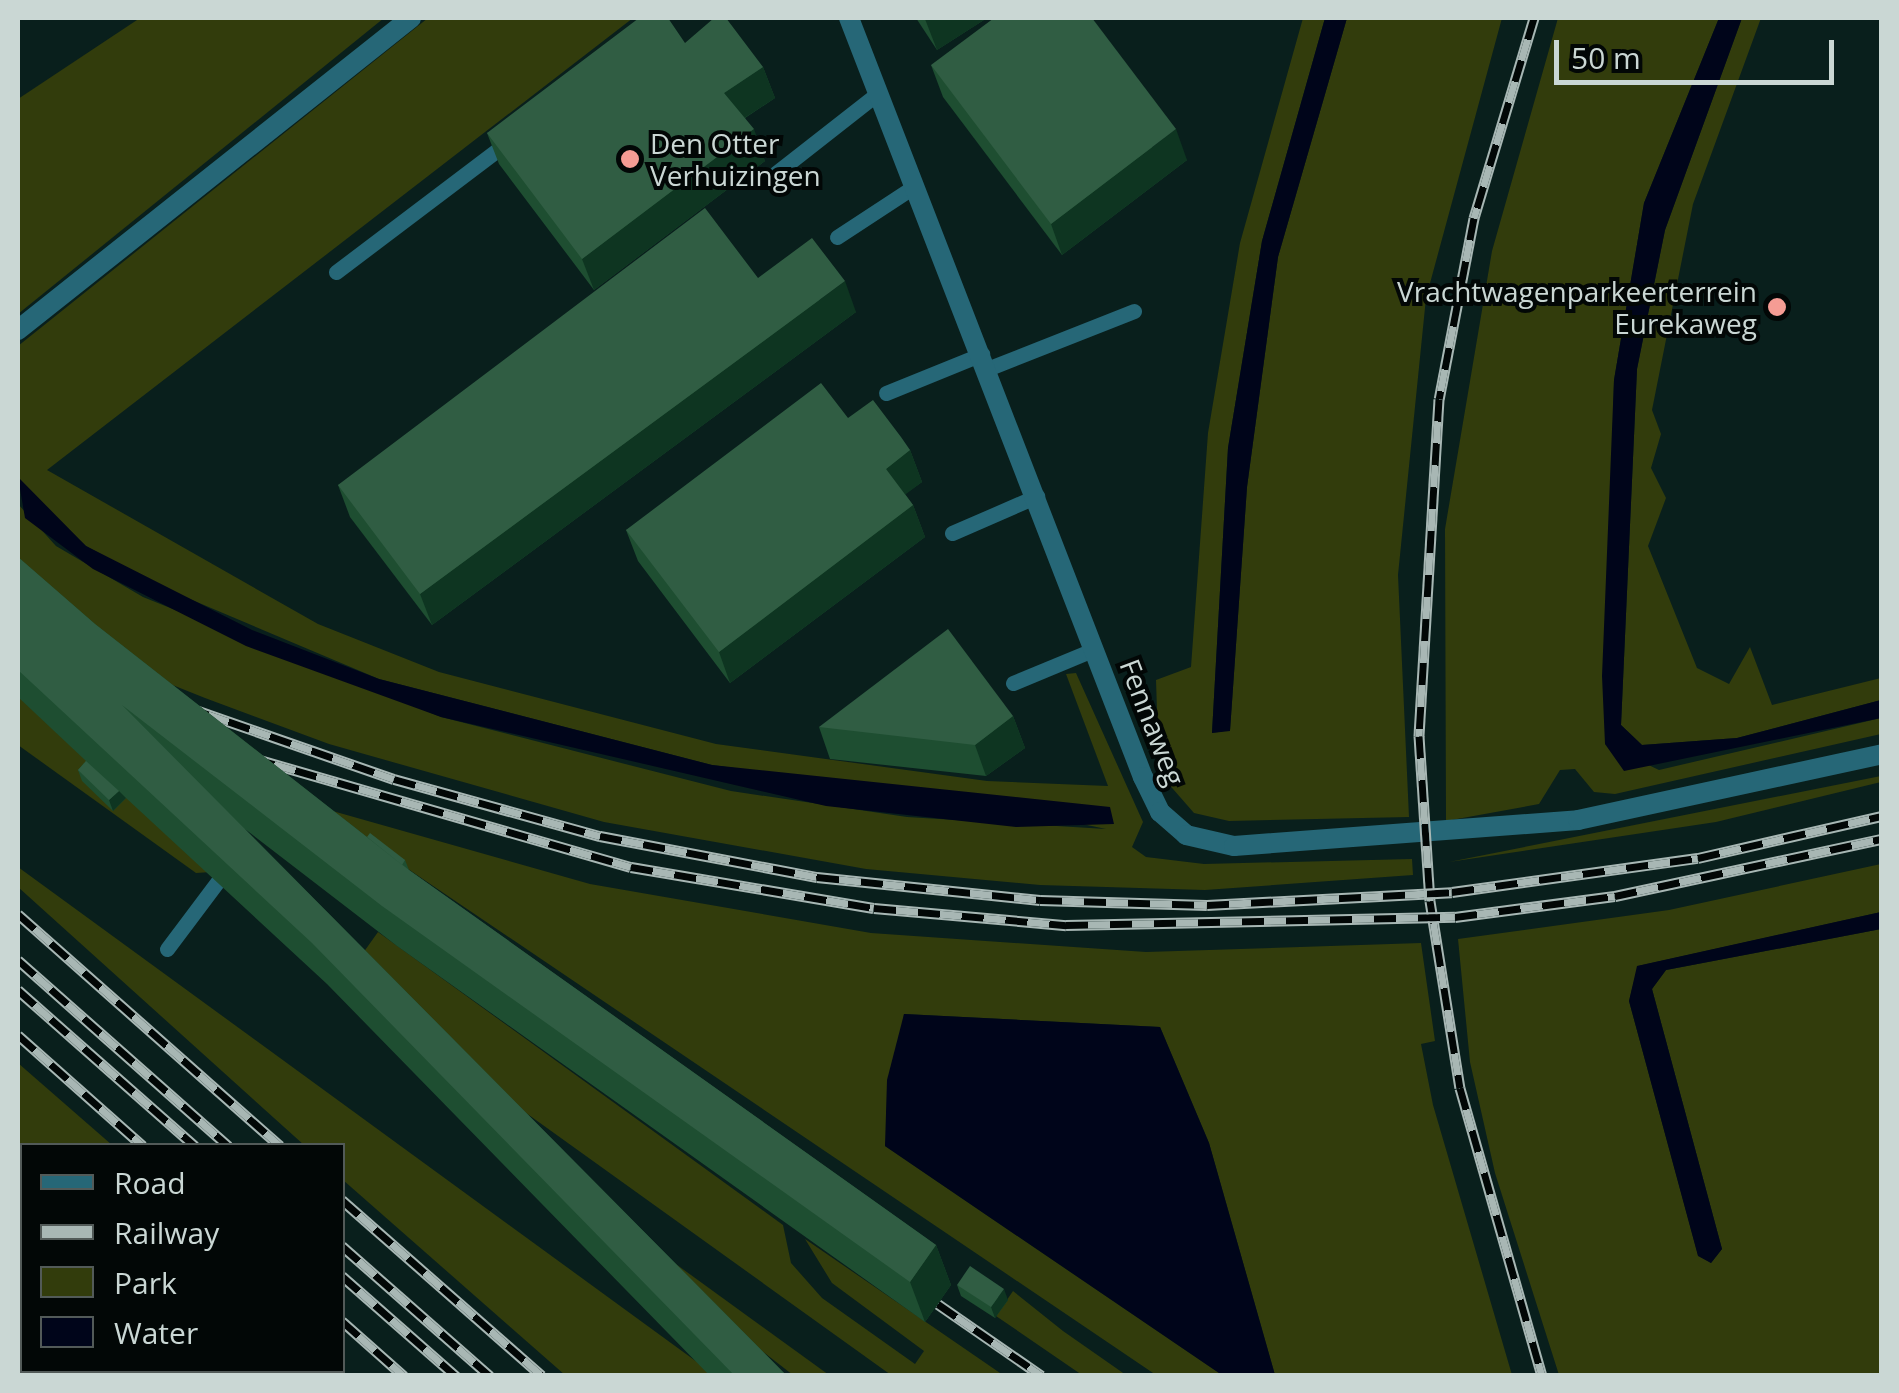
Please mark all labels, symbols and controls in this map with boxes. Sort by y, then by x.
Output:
scale bar [1559,20,1839,82]
text: 50 m [1571,37,1641,78]
place label: Den Otter Verhuizingen [650,126,821,192]
marker: Den Otter Verhuizingen [619,148,641,170]
place label: Vrachtwagenparkeerterrein Eurekaweg [1397,274,1757,340]
marker: Vrachtwagenparkeerterrein Eurekaweg [1766,296,1788,318]
street label: Fennaweg [1114,654,1192,790]
legend [20,1143,345,1373]
text: Road [114,1162,186,1203]
text: Railway [114,1212,219,1253]
text: Park [114,1262,177,1303]
text: Water [114,1312,198,1353]

